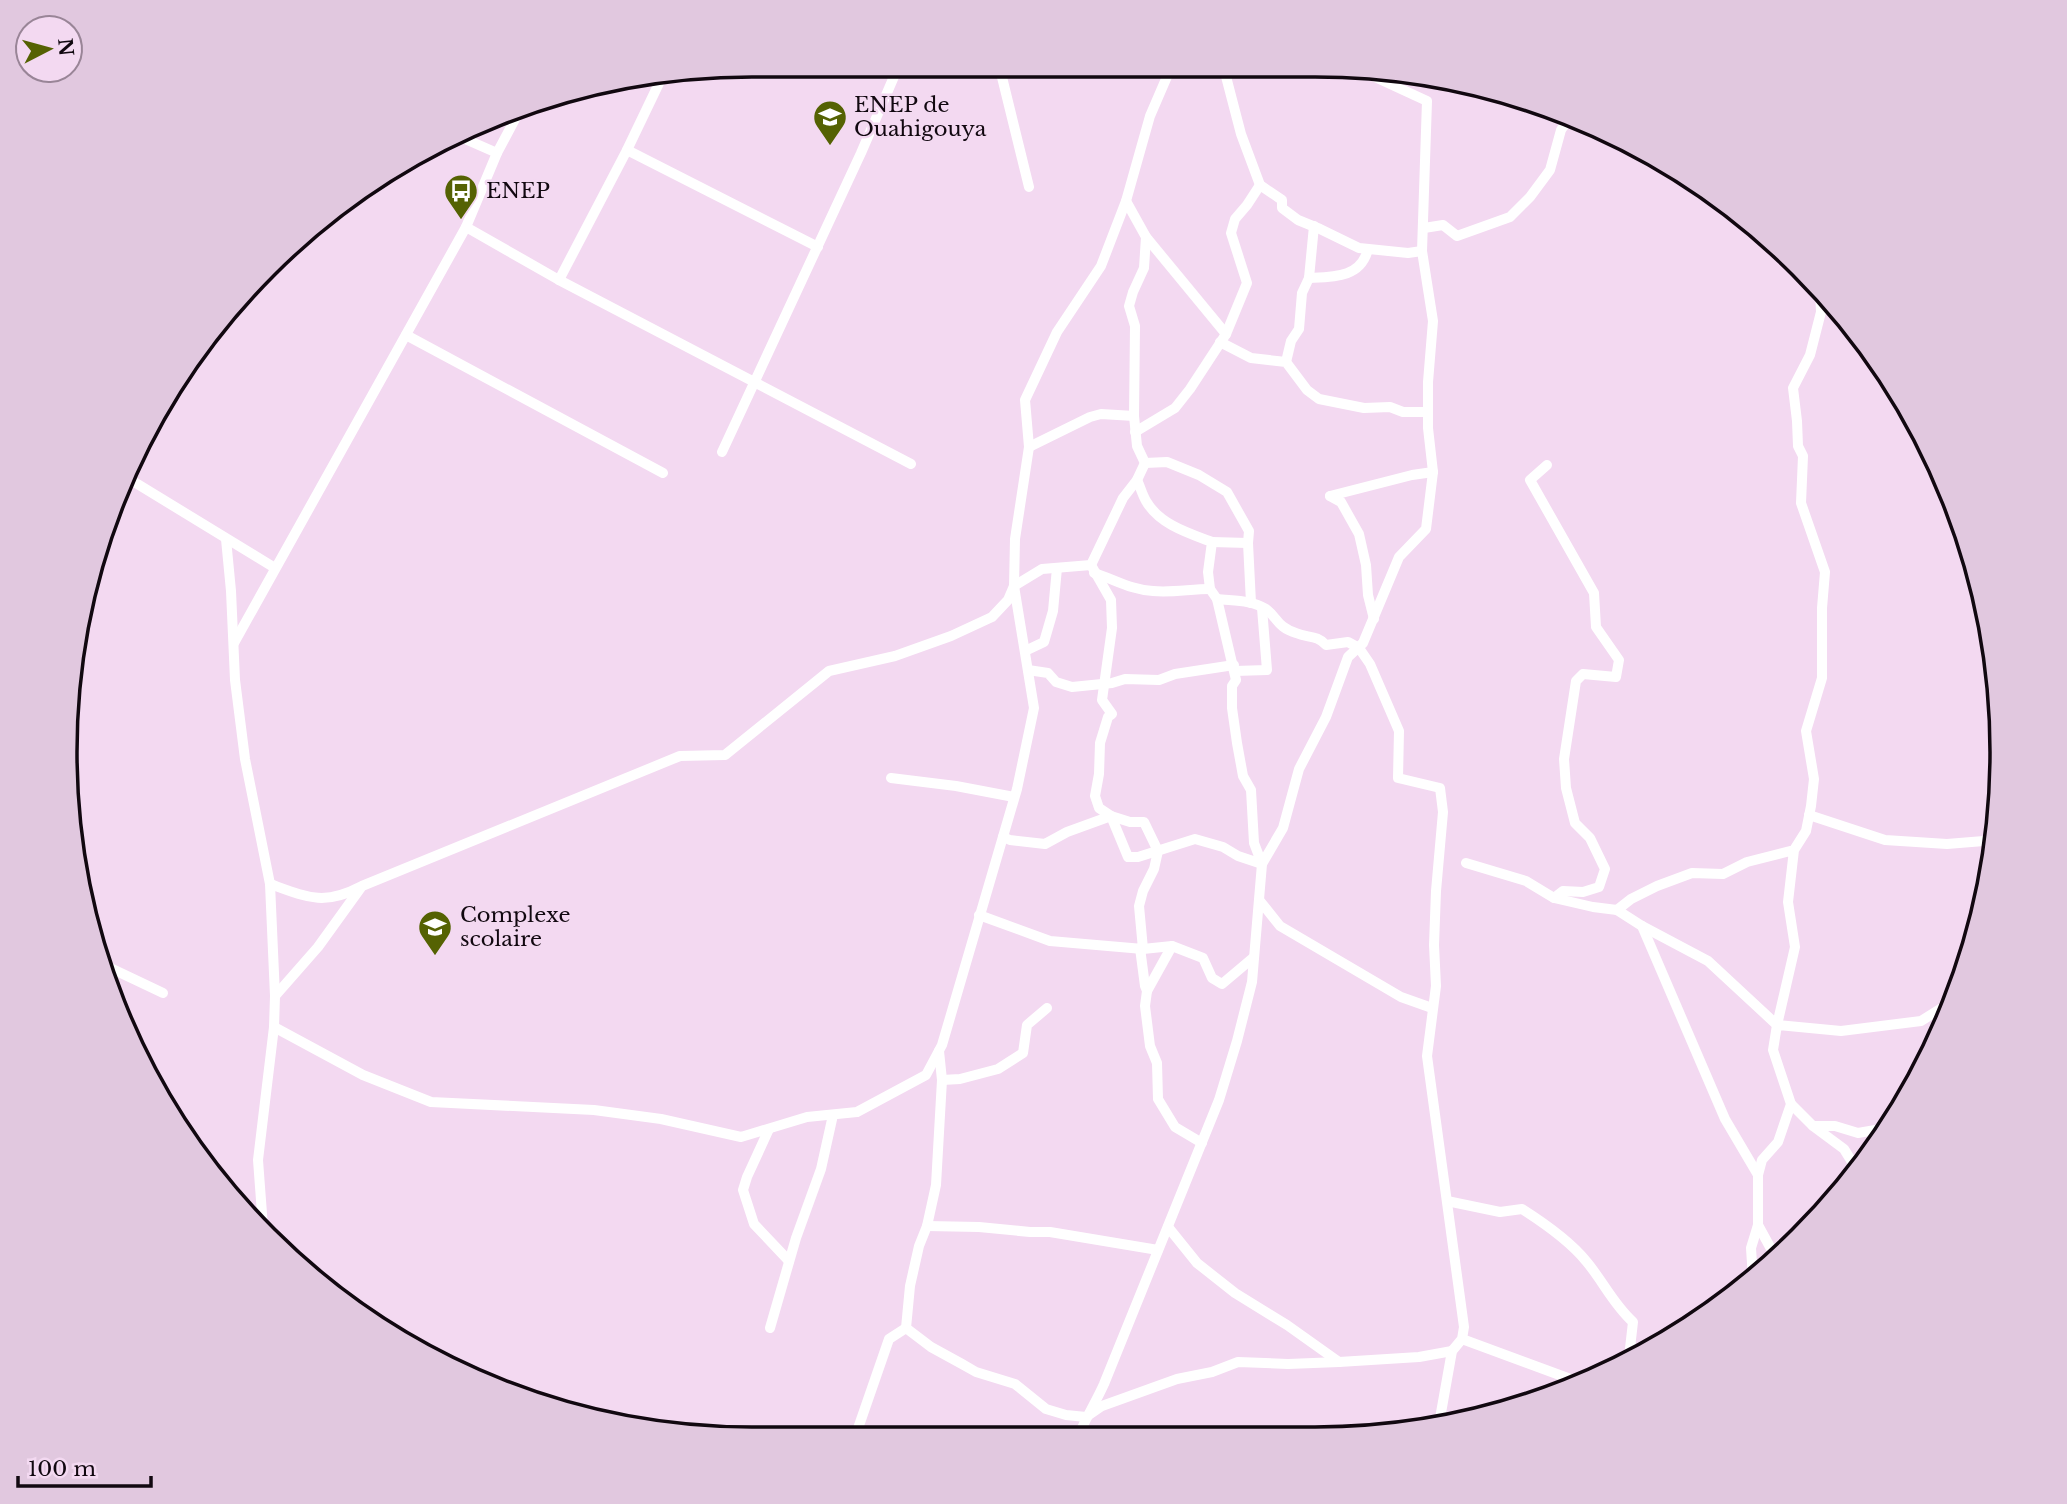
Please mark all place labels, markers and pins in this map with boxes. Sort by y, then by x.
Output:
place label: ENEP de Ouahigouya [854,92,987,142]
school or university icon: ENEP de Ouahigouya [811,98,849,147]
bus stop icon: ENEP [442,172,480,221]
place label: ENEP [486,178,550,204]
place label: Complexe scolaire [460,902,570,952]
school or university icon: Complexe scolaire [416,908,454,957]

